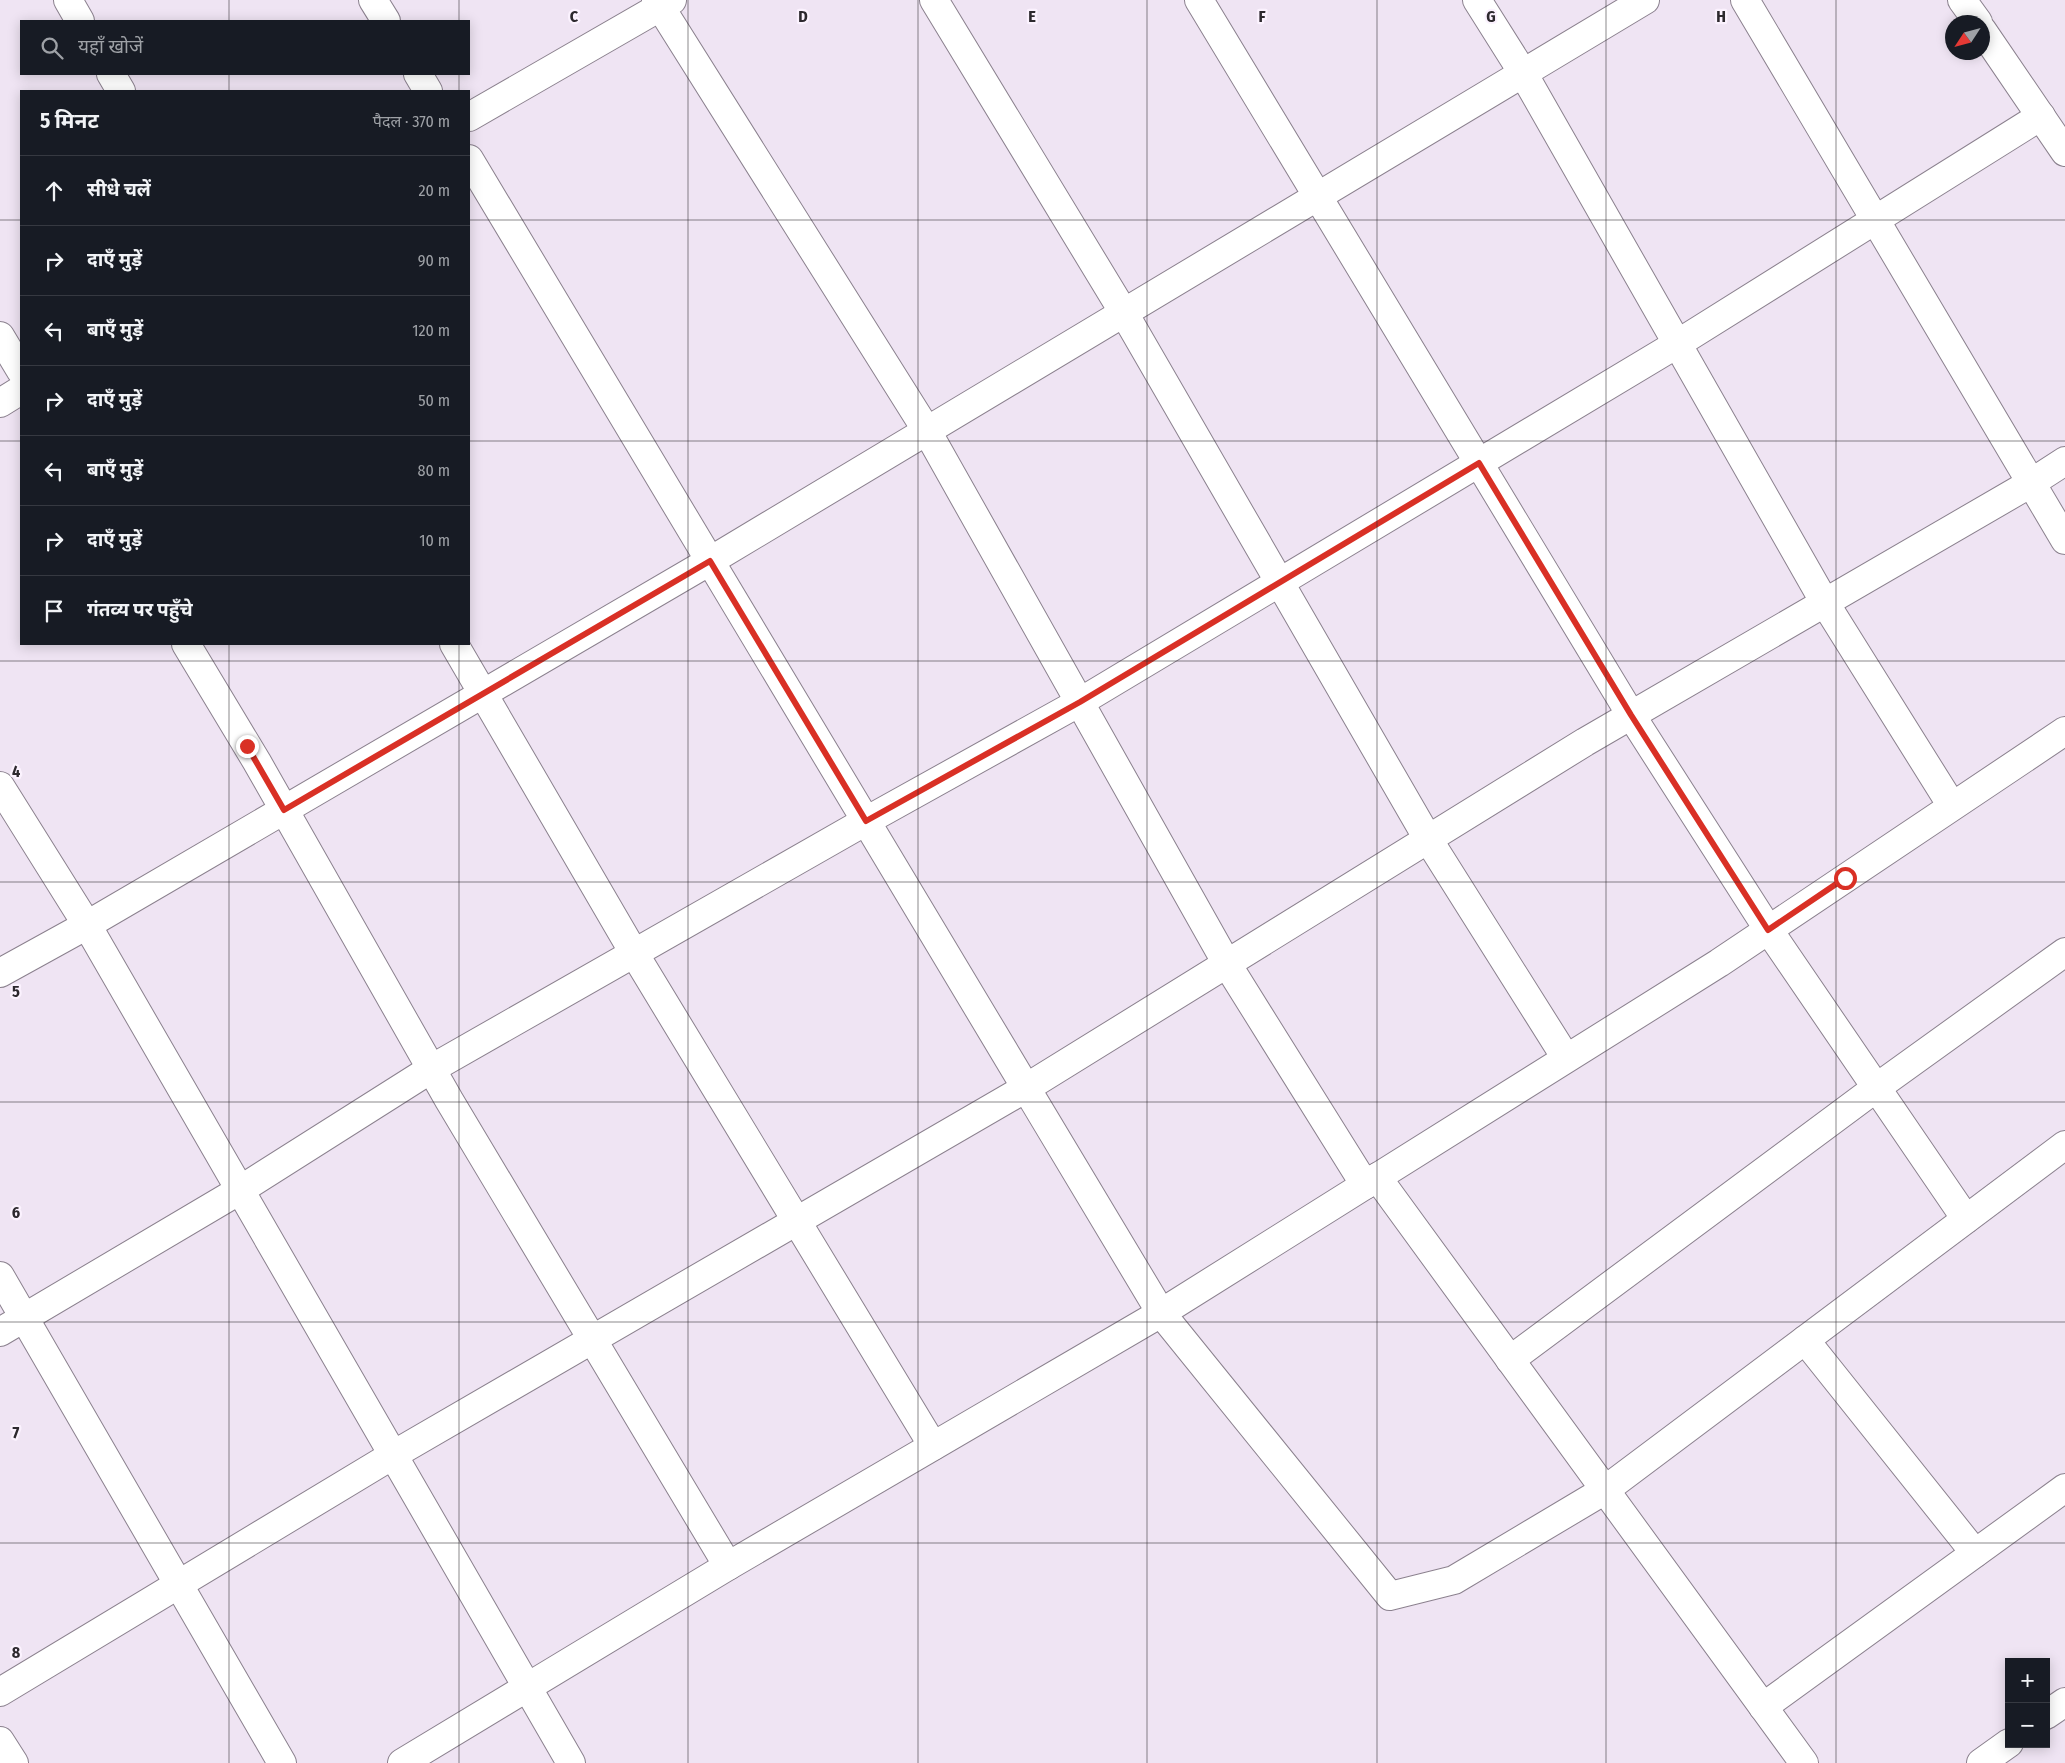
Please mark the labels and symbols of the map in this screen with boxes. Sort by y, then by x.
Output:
text: C [570,7,579,26]
text: D [798,7,808,26]
text: E [1028,7,1036,26]
text: F [1258,7,1266,26]
text: G [1486,7,1496,26]
text: H [1716,7,1726,26]
north arrow [1945,15,1990,60]
route end [236,735,259,758]
text: 4 [12,762,20,781]
route start [1834,867,1857,890]
text: 5 [12,982,20,1001]
text: 6 [12,1203,20,1222]
text: 7 [13,1423,20,1442]
text: 8 [12,1643,21,1662]

